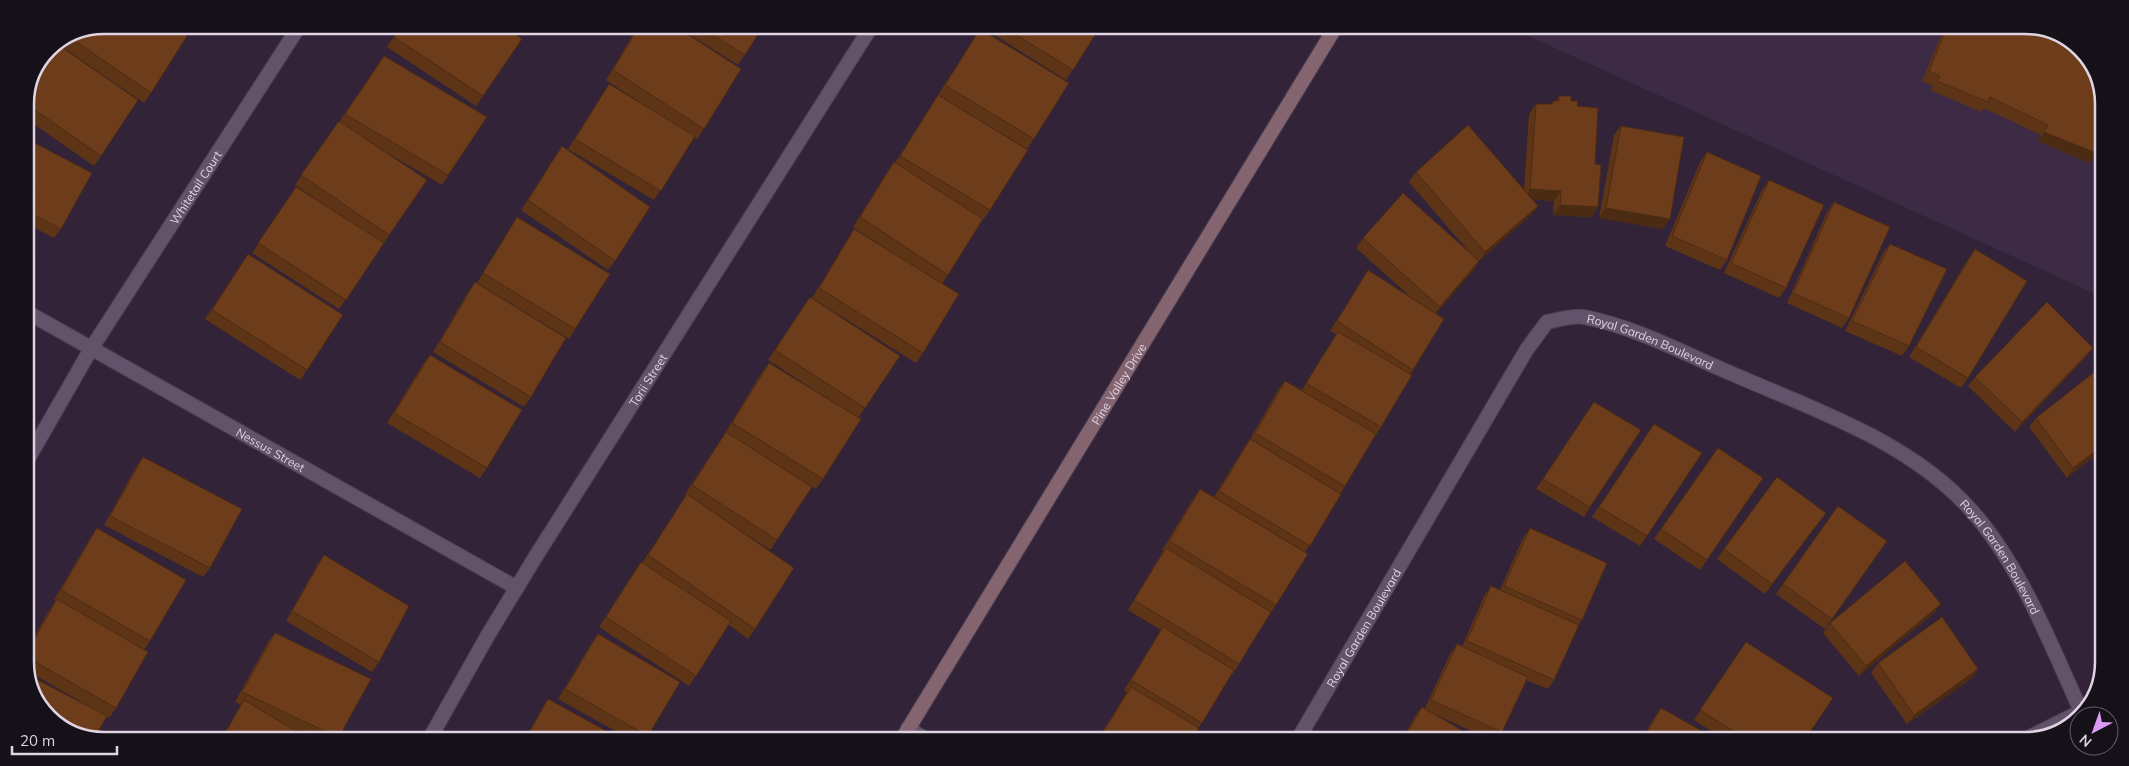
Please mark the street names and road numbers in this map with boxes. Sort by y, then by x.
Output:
street label: Whitetail Court [166,148,225,227]
street label: Royal Garden Boulevard [1586,310,1716,372]
street label: Pine Valley Drive [1088,340,1149,427]
street label: Torii Street [625,351,670,409]
street label: Nessus Street [234,424,308,475]
street label: Royal Garden Boulevard [1957,496,2043,617]
street label: Royal Garden Boulevard [1323,566,1404,690]

